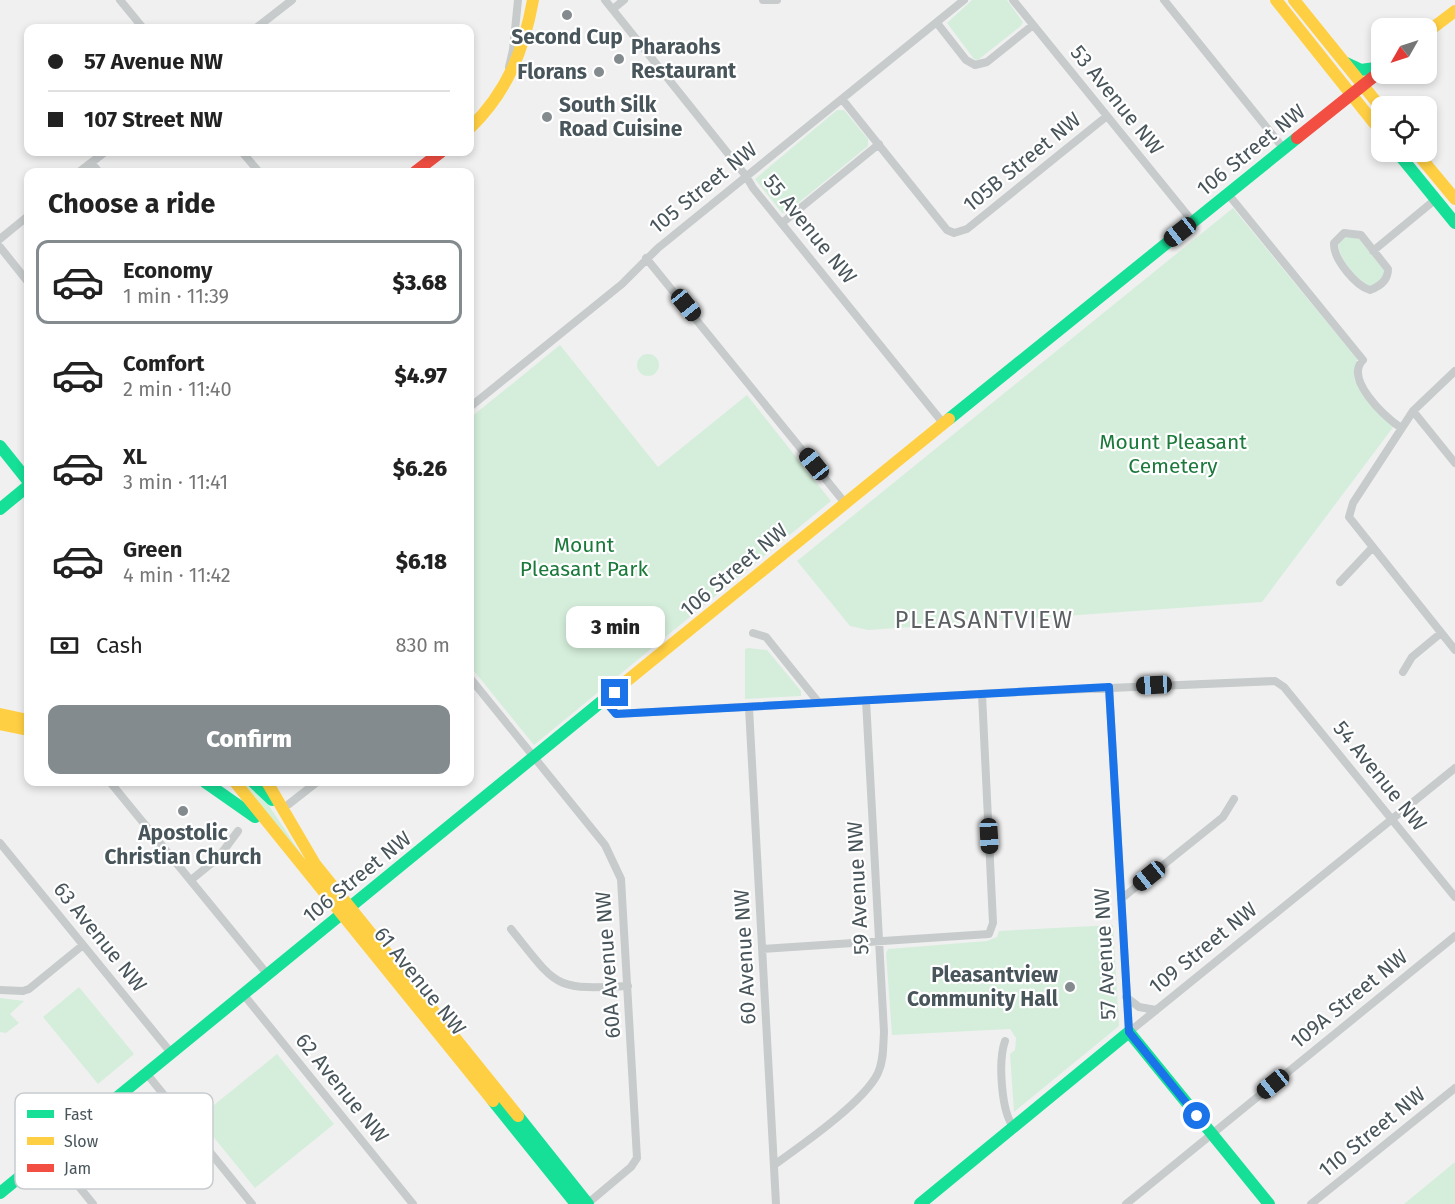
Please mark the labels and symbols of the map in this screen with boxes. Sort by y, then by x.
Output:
marker: Second Cup [560,8,574,22]
north arrow [1371,18,1437,84]
place label: Second Cup [511,24,623,50]
place label: Pharaohs Restaurant [631,34,737,84]
street label: 53 Avenue NW [1065,40,1169,160]
marker: Pharaohs Restaurant [612,52,626,66]
place label: Florans [517,59,587,85]
marker: Florans [592,65,606,79]
place label: South Silk Road Cuisine [559,92,683,142]
street label: 106 Street NW [1192,98,1310,202]
street label: 105B Street NW [958,107,1086,217]
marker: South Silk Road Cuisine [540,110,554,124]
street label: 105 Street NW [644,137,762,239]
street label: 55 Avenue NW [758,169,862,289]
car [1160,214,1200,250]
car [668,285,704,325]
park label: Mount Pleasant Cemetery [1099,429,1247,479]
car [796,444,832,484]
street label: 106 Street NW [675,518,793,622]
park label: Mount Pleasant Park [520,532,648,582]
callout: 3 min [566,606,664,648]
district label: PLEASANTVIEW [894,606,1074,634]
car [1136,675,1172,695]
route end [601,679,628,706]
street label: 54 Avenue NW [1328,716,1432,836]
marker: Apostolic Christian Church [176,804,190,818]
car [979,818,999,854]
place label: Apostolic Christian Church [104,820,262,870]
street label: 59 Avenue NW [842,821,874,955]
street label: 106 Street NW [298,825,416,929]
car [1129,858,1169,894]
street label: 63 Avenue NW [48,877,152,997]
street label: 57 Avenue NW [1089,887,1121,1021]
street label: 60 Avenue NW [728,889,762,1025]
street label: 60A Avenue NW [590,891,626,1039]
street label: 109 Street NW [1144,897,1262,999]
street label: 61 Avenue NW [368,922,472,1040]
street label: 109A Street NW [1285,944,1413,1054]
place label: Pleasantview Community Hall [907,962,1059,1012]
marker: Pleasantview Community Hall [1063,980,1077,994]
street label: 62 Avenue NW [290,1028,394,1148]
car [1253,1066,1293,1102]
street label: 110 Street NW [1314,1081,1430,1183]
legend [15,1093,213,1189]
route start [1183,1102,1210,1129]
text: Fast [64,1105,93,1124]
text: Slow [64,1132,99,1151]
text: Jam [64,1159,91,1178]

